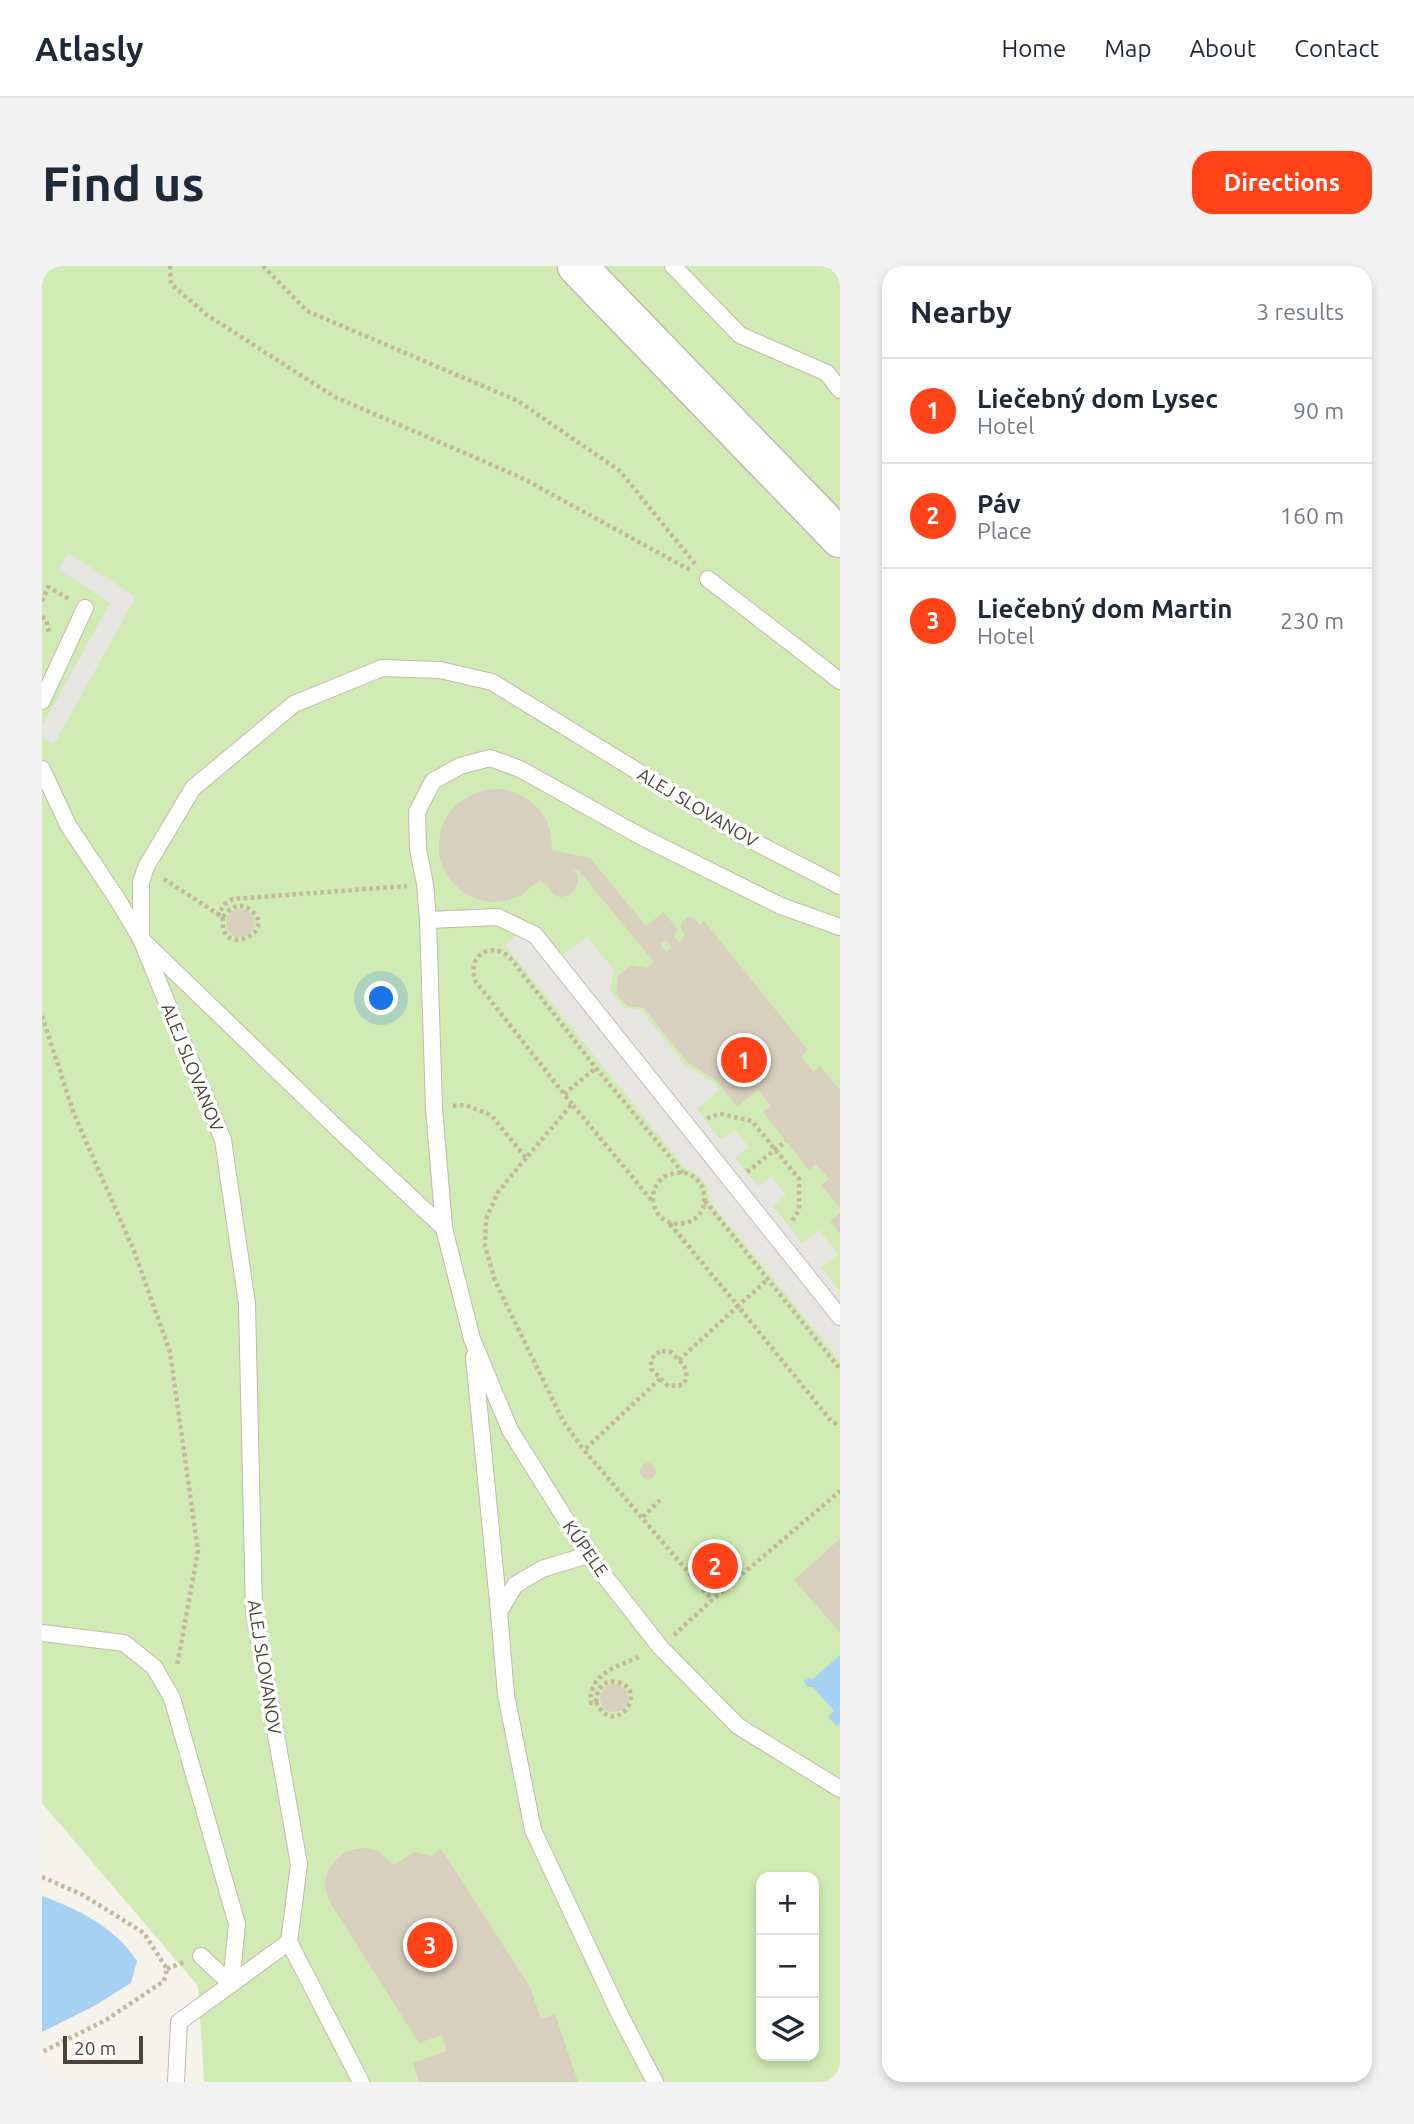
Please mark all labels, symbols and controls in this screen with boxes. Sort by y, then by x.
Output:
text: Atlasly [35,30,144,67]
text: Home [1001,35,1066,62]
text: Map [1104,35,1151,62]
text: About [1189,35,1256,62]
text: Contact [1294,35,1379,62]
button: Directions [1192,151,1372,214]
text: Find us [42,155,205,210]
text: Nearby [910,295,1012,329]
text: 3 results [1256,299,1344,324]
text: Liečebný dom Lysec [977,384,1218,413]
text: 1 [927,398,939,423]
text: 90 m [1293,398,1344,423]
text: Hotel [977,413,1034,438]
text: Páv [977,489,1021,518]
text: 2 [927,503,939,528]
text: 160 m [1280,503,1344,528]
text: Place [977,518,1032,543]
text: Liečebný dom Martin [977,594,1233,623]
text: 3 [927,608,939,633]
text: 230 m [1280,608,1344,633]
text: Hotel [977,623,1034,648]
street label: ALEJ SLOVANOV [634,763,762,851]
your location [364,981,398,1015]
street label: ALEJ SLOVANOV [158,1000,228,1134]
pin: 1 [721,1034,767,1086]
street label: KÚPELE [560,1516,613,1580]
pin: 2 [692,1540,738,1592]
street label: ALEJ SLOVANOV [244,1598,286,1736]
map controls [756,1872,819,2061]
button: + [756,1872,819,1935]
pin: 3 [407,1919,453,1971]
button: − [756,1935,819,1998]
button: layers [756,1998,819,2061]
scale bar [63,2033,144,2065]
text: 20 m [74,2037,116,2059]

